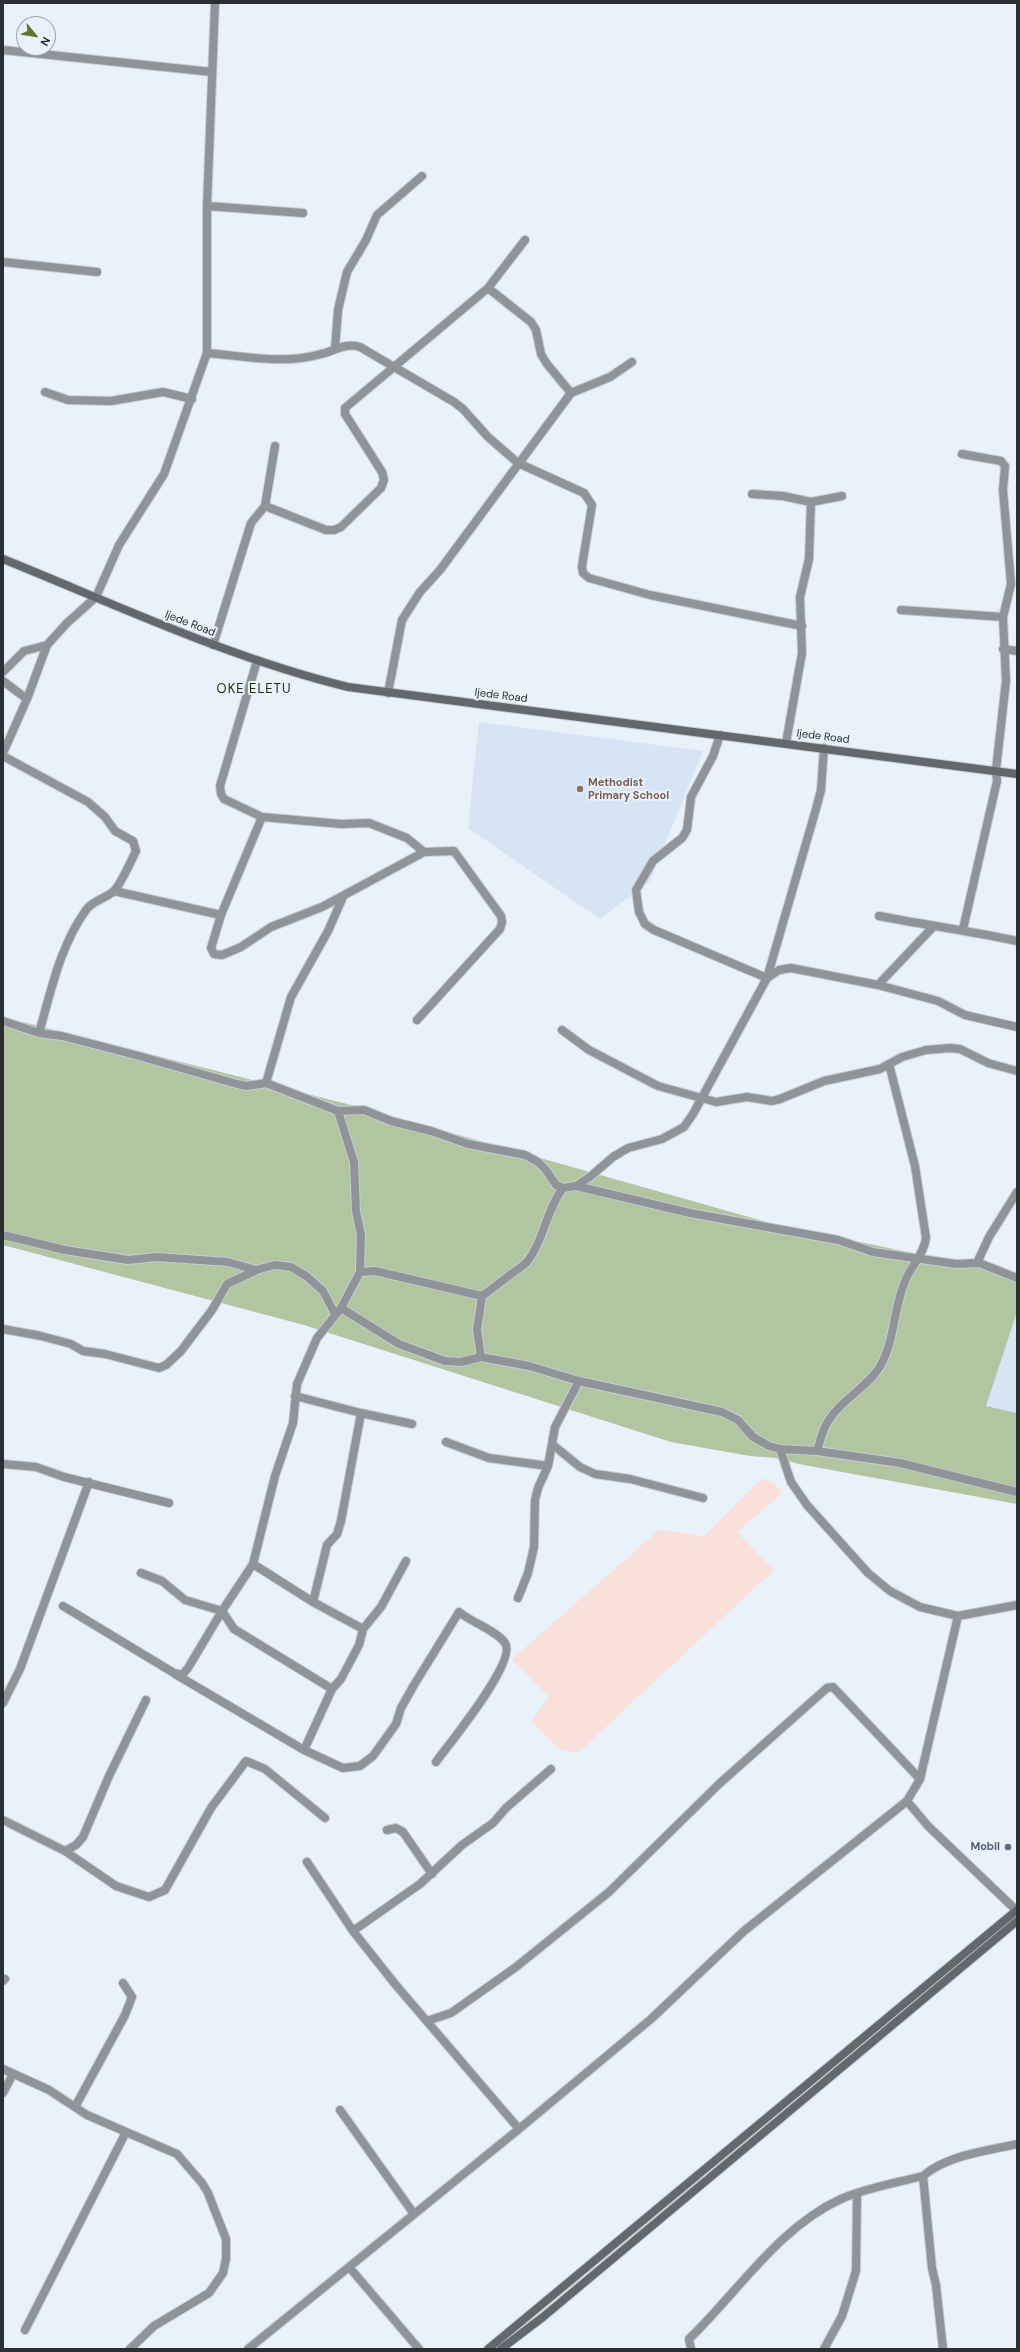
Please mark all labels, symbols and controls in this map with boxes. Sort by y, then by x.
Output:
north arrow [16,16,56,56]
text: N [37,35,54,48]
street label: Ijede Road [163,608,217,640]
district label: OKE ELETU [217,682,291,698]
street label: Ijede Road [474,686,528,706]
street label: Ijede Road [796,727,850,747]
place label: Methodist Primary School [588,776,669,802]
marker: Methodist Primary School [575,784,585,794]
place label: Mobil [970,1840,1000,1854]
marker: Mobil [1003,1842,1013,1852]

